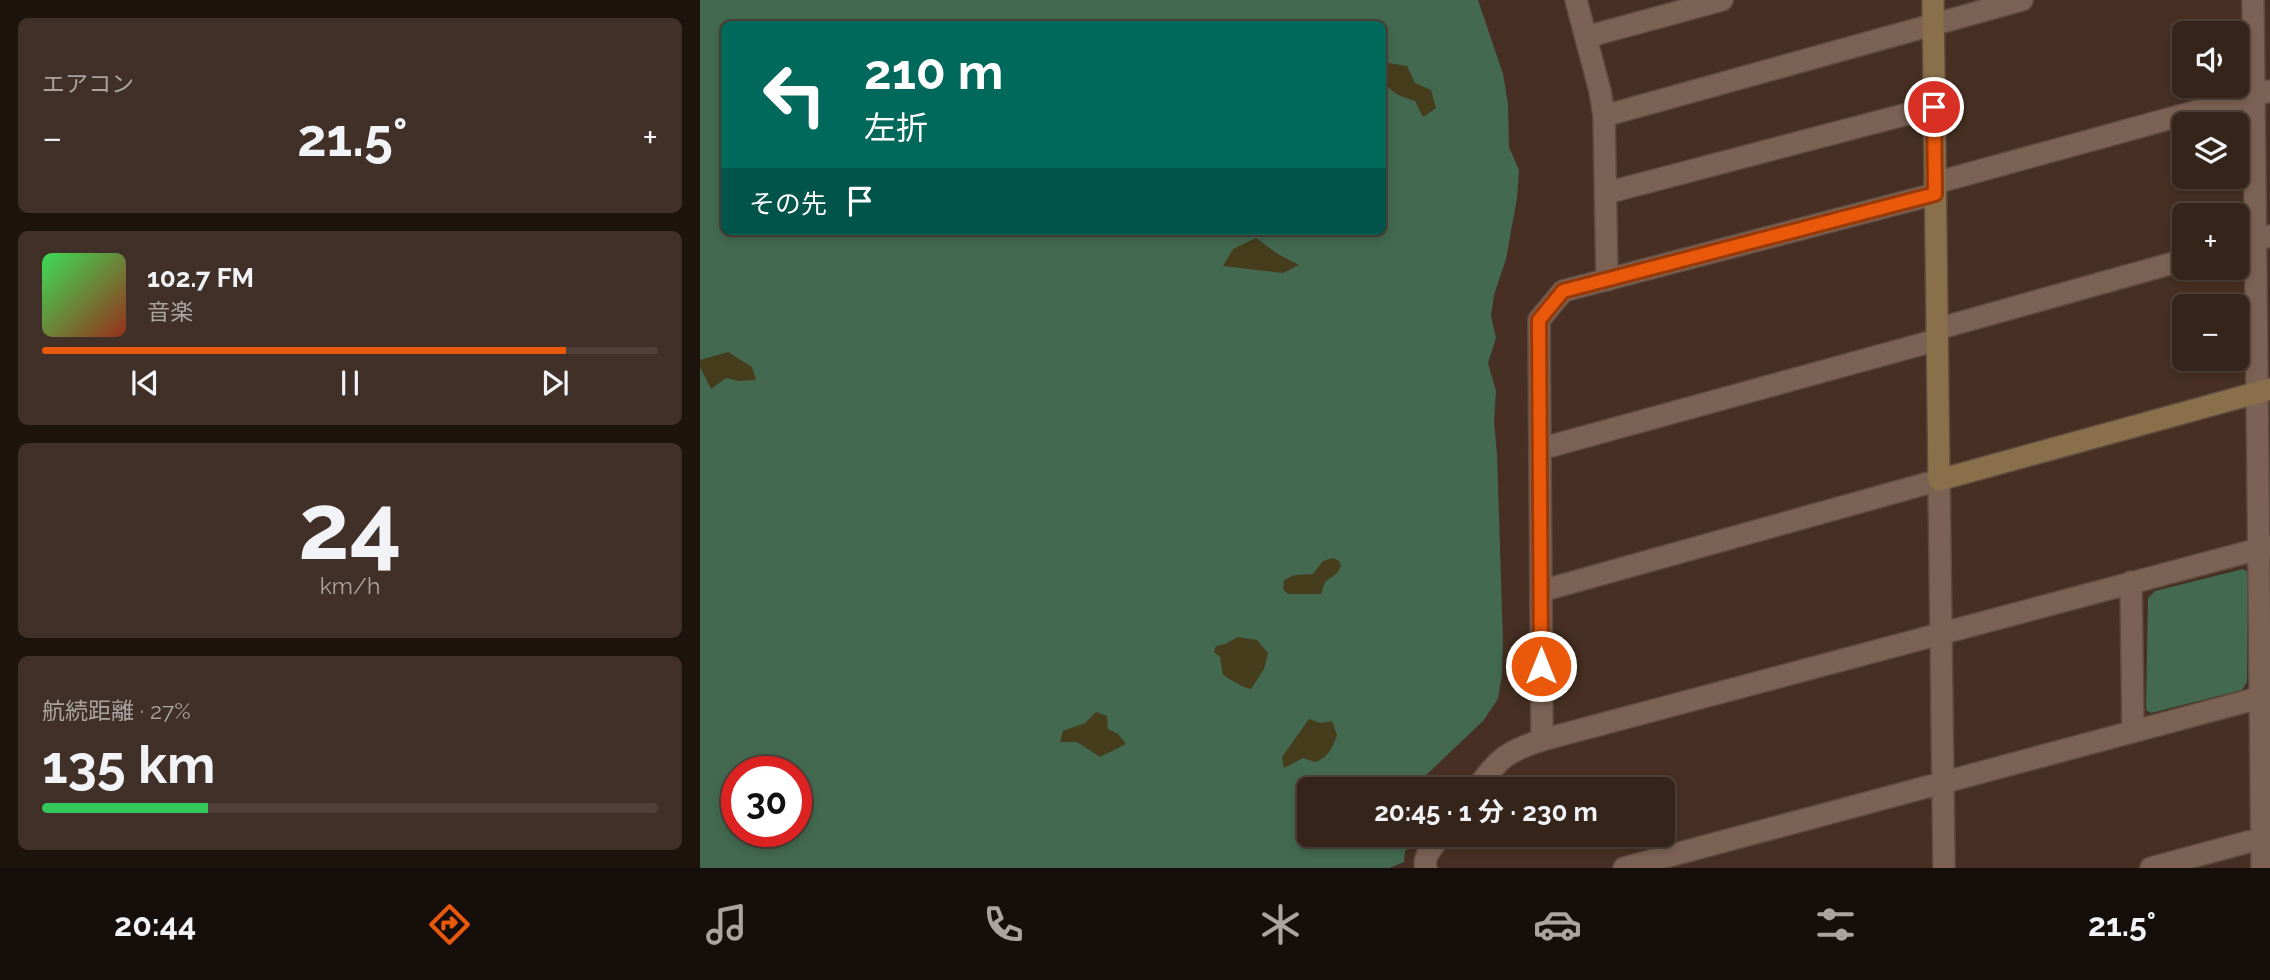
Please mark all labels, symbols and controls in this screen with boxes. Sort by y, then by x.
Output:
map controls [2172,21,2249,371]
button: sound [2172,21,2249,98]
text: 210 m [864,43,1003,100]
icon: left [749,49,840,140]
text: エアコン [42,70,134,97]
pin [1904,77,1964,137]
icon: arrive [1915,88,1953,126]
text: 21.5° [297,107,408,168]
text: 左折 [864,109,928,146]
button: layers [2172,112,2249,189]
text: − [42,115,62,160]
text: + [642,115,658,160]
icon: arrive [841,182,879,220]
text: その先 [749,189,827,219]
button: + [2172,203,2249,280]
text: 102.7 FM [147,263,254,293]
button: − [2172,294,2249,371]
text: 音楽 [147,298,193,325]
icon: previous [126,364,164,402]
icon: pause [331,364,369,402]
icon: next [536,364,574,402]
text: 24 [298,473,402,580]
text: km/h [320,572,380,599]
position arrow [1504,629,1578,703]
text: 航続距離 · 27% [42,697,191,724]
text: 135 km [42,734,215,795]
speed limit sign: 30 [721,756,812,847]
text: 20:45 · 1 分 · 230 m [1374,797,1598,827]
icon: directions [425,900,474,949]
icon: music [702,900,751,949]
icon: phone [979,900,1028,949]
icon: climate [1256,900,1305,949]
icon: car [1533,900,1582,949]
icon: filters [1811,900,1860,949]
text: 20:44 [114,906,196,943]
text: 21.5° [2088,906,2156,943]

